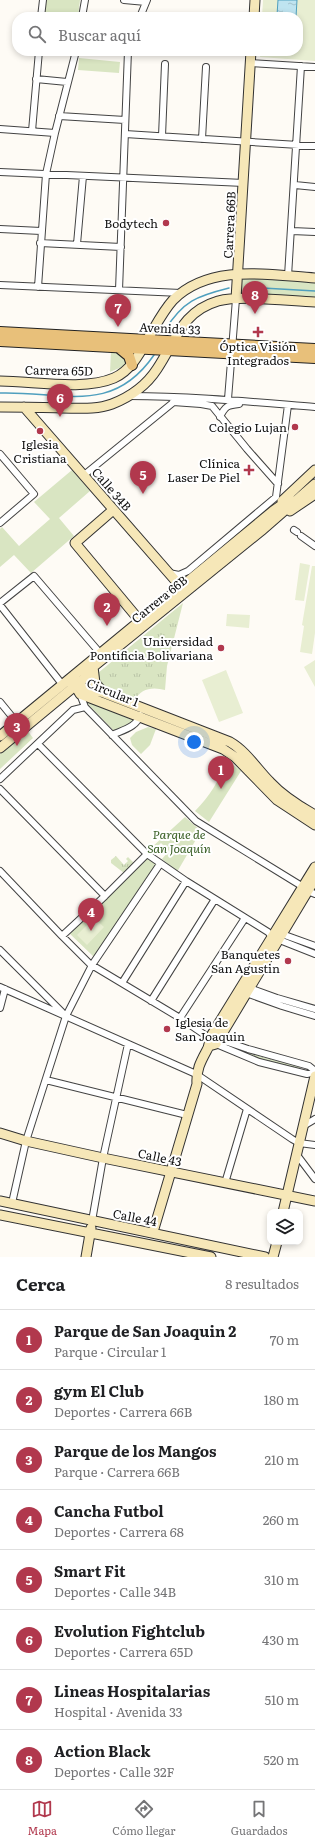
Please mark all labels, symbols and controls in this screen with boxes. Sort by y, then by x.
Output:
search box [12,12,303,56]
icon: search [26,23,48,45]
text: Buscar aquí [58,23,141,46]
street label: Carrera 66B [218,191,240,259]
place label: Bodytech [104,214,158,232]
marker: Bodytech [161,218,171,228]
pin: 8 [242,281,268,314]
pin: 7 [105,294,131,327]
street label: Avenida 33 [139,317,201,339]
marker: Óptica Visión Integrados [252,326,264,338]
place label: Óptica Visión Integrados [219,337,297,369]
street label: Carrera 65D [25,360,93,380]
pin: 6 [47,384,73,417]
place label: Colegio Lujan [209,418,287,436]
marker: Colegio Lujan [290,422,300,432]
marker: Iglesia Cristiana [35,426,45,436]
place label: Iglesia Cristiana [14,435,67,467]
place label: Clínica Laser De Piel [167,454,241,486]
pin: 5 [130,461,156,494]
street label: Calle 34B [88,463,136,515]
marker: Clínica Laser De Piel [243,464,255,476]
street label: Carrera 66B [127,571,191,627]
pin: 2 [94,593,120,626]
place label: Universidad Pontificia Bolivariana [90,632,214,664]
marker: Universidad Pontificia Bolivariana [216,643,226,653]
street label: Circular 1 [84,673,142,711]
pin: 3 [4,713,30,746]
your location [184,732,204,752]
pin: 1 [208,756,234,789]
park label: Parque de San Joaquín [147,825,211,857]
pin: 4 [78,898,104,931]
place label: Banquetes San Agustin [211,945,281,977]
marker: Banquetes San Agustin [283,956,293,966]
place label: Iglesia de San Joaquin [175,1013,245,1045]
marker: Iglesia de San Joaquin [162,1024,172,1034]
street label: Calle 43 [136,1144,184,1170]
street label: Calle 44 [111,1204,159,1230]
map controls [267,1209,303,1245]
button: layers [267,1209,303,1245]
text: Cerca [16,1271,65,1296]
text: 8 resultados [225,1274,299,1293]
text: Parque de San Joaquin 2 [54,1319,236,1342]
text: 1 [26,1330,32,1349]
text: 70 m [270,1330,299,1349]
text: Parque · Circular 1 [54,1342,166,1361]
text: gym El Club [54,1379,144,1402]
text: 2 [26,1390,32,1409]
text: 180 m [264,1390,299,1409]
text: Deportes · Carrera 66B [54,1402,192,1421]
text: Parque de los Mangos [54,1439,217,1462]
text: 3 [25,1450,33,1469]
text: 210 m [264,1450,299,1469]
text: Parque · Carrera 66B [54,1462,180,1481]
text: Cancha Futbol [54,1499,164,1522]
text: 4 [25,1510,33,1529]
text: 260 m [263,1510,299,1529]
text: Deportes · Carrera 68 [54,1522,184,1541]
text: Smart Fit [54,1559,126,1582]
text: 5 [25,1570,33,1589]
text: 310 m [264,1570,299,1589]
text: Deportes · Calle 34B [54,1582,176,1601]
text: Evolution Fightclub [54,1619,205,1642]
text: 6 [25,1630,33,1649]
text: 430 m [262,1630,299,1649]
text: Deportes · Carrera 65D [54,1642,193,1661]
text: Lineas Hospitalarias [54,1679,210,1702]
text: 7 [25,1690,33,1709]
text: 510 m [264,1690,299,1709]
text: Hospital · Avenida 33 [54,1702,183,1721]
text: Action Black [54,1739,151,1762]
text: 8 [25,1750,33,1769]
text: 520 m [263,1750,299,1769]
text: Deportes · Calle 32F [54,1762,175,1781]
tab: Mapa [28,1798,57,1838]
tab: Cómo llegar [112,1798,176,1838]
tab: Guardados [231,1798,287,1838]

